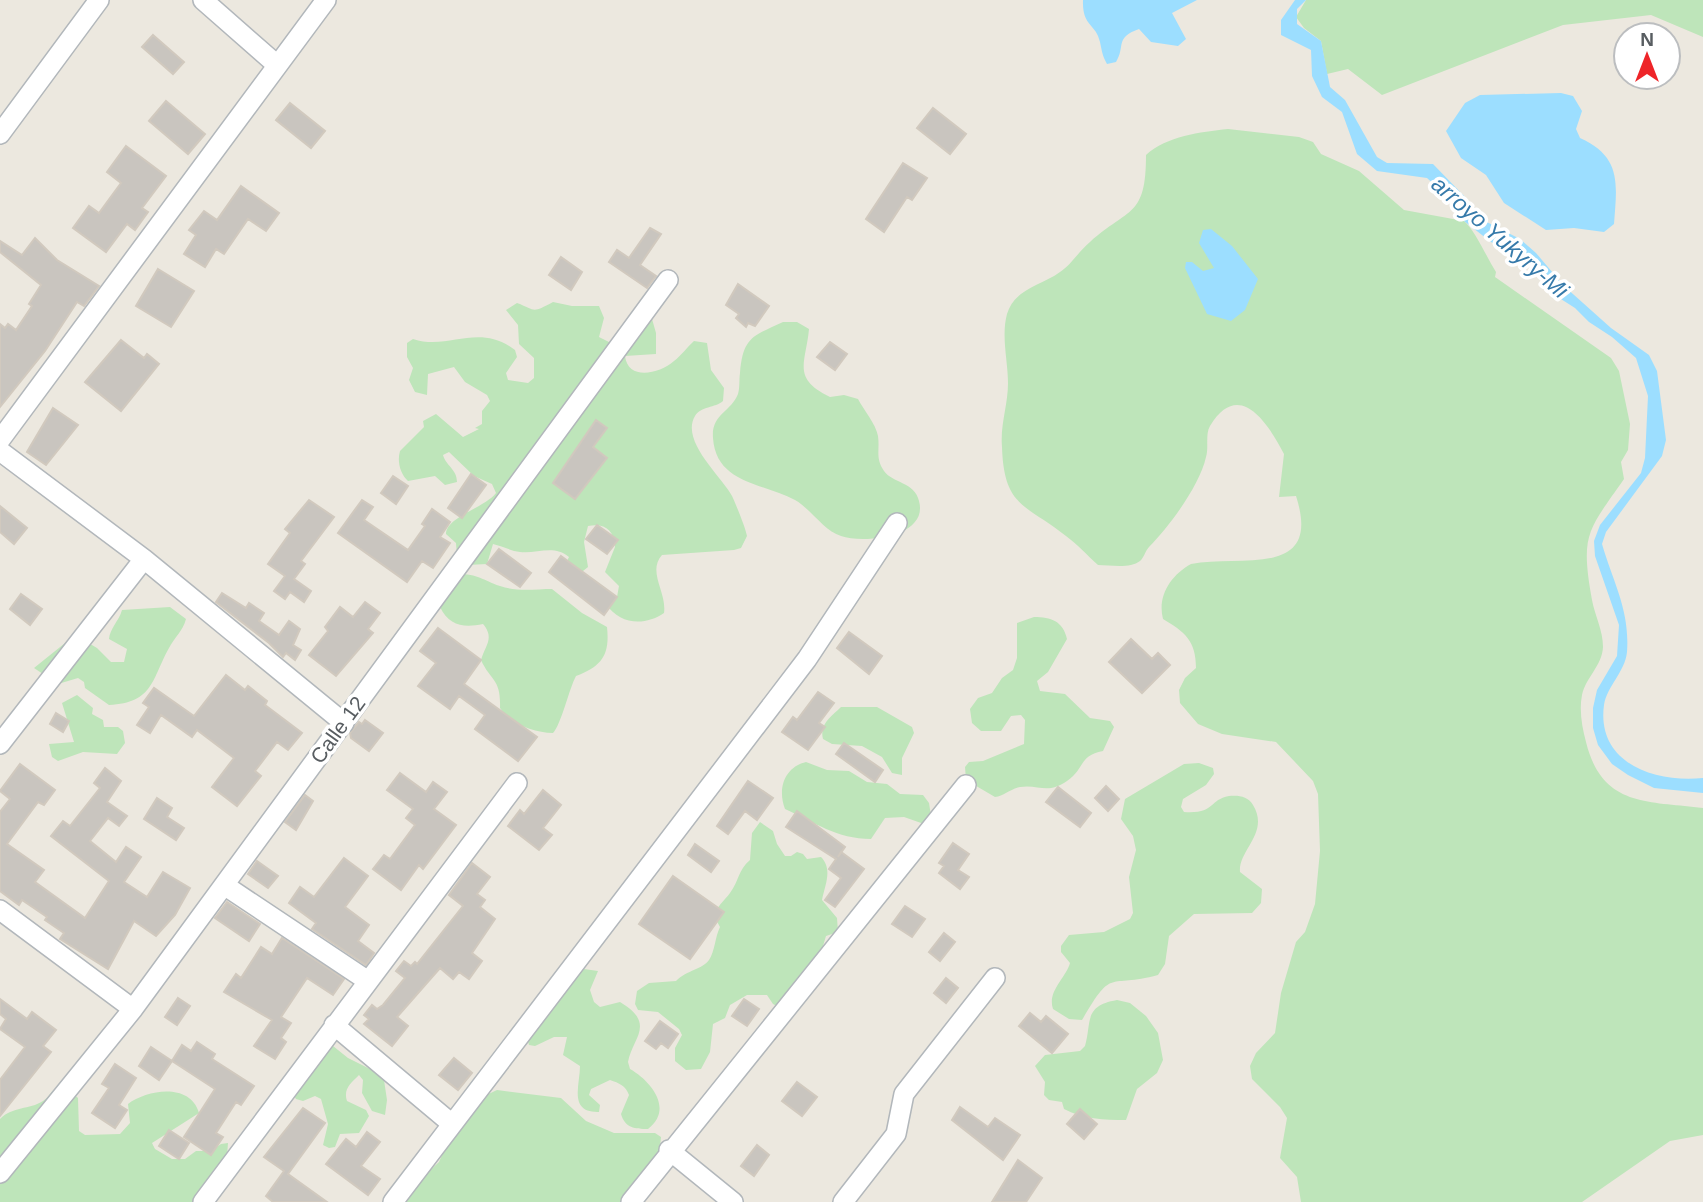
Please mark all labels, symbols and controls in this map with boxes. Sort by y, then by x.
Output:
north arrow [1612,21,1682,91]
text: N [1640,29,1654,50]
water label: arroyo Yukyry-Mi [1426,171,1574,304]
street label: Calle 12 [306,692,370,768]

